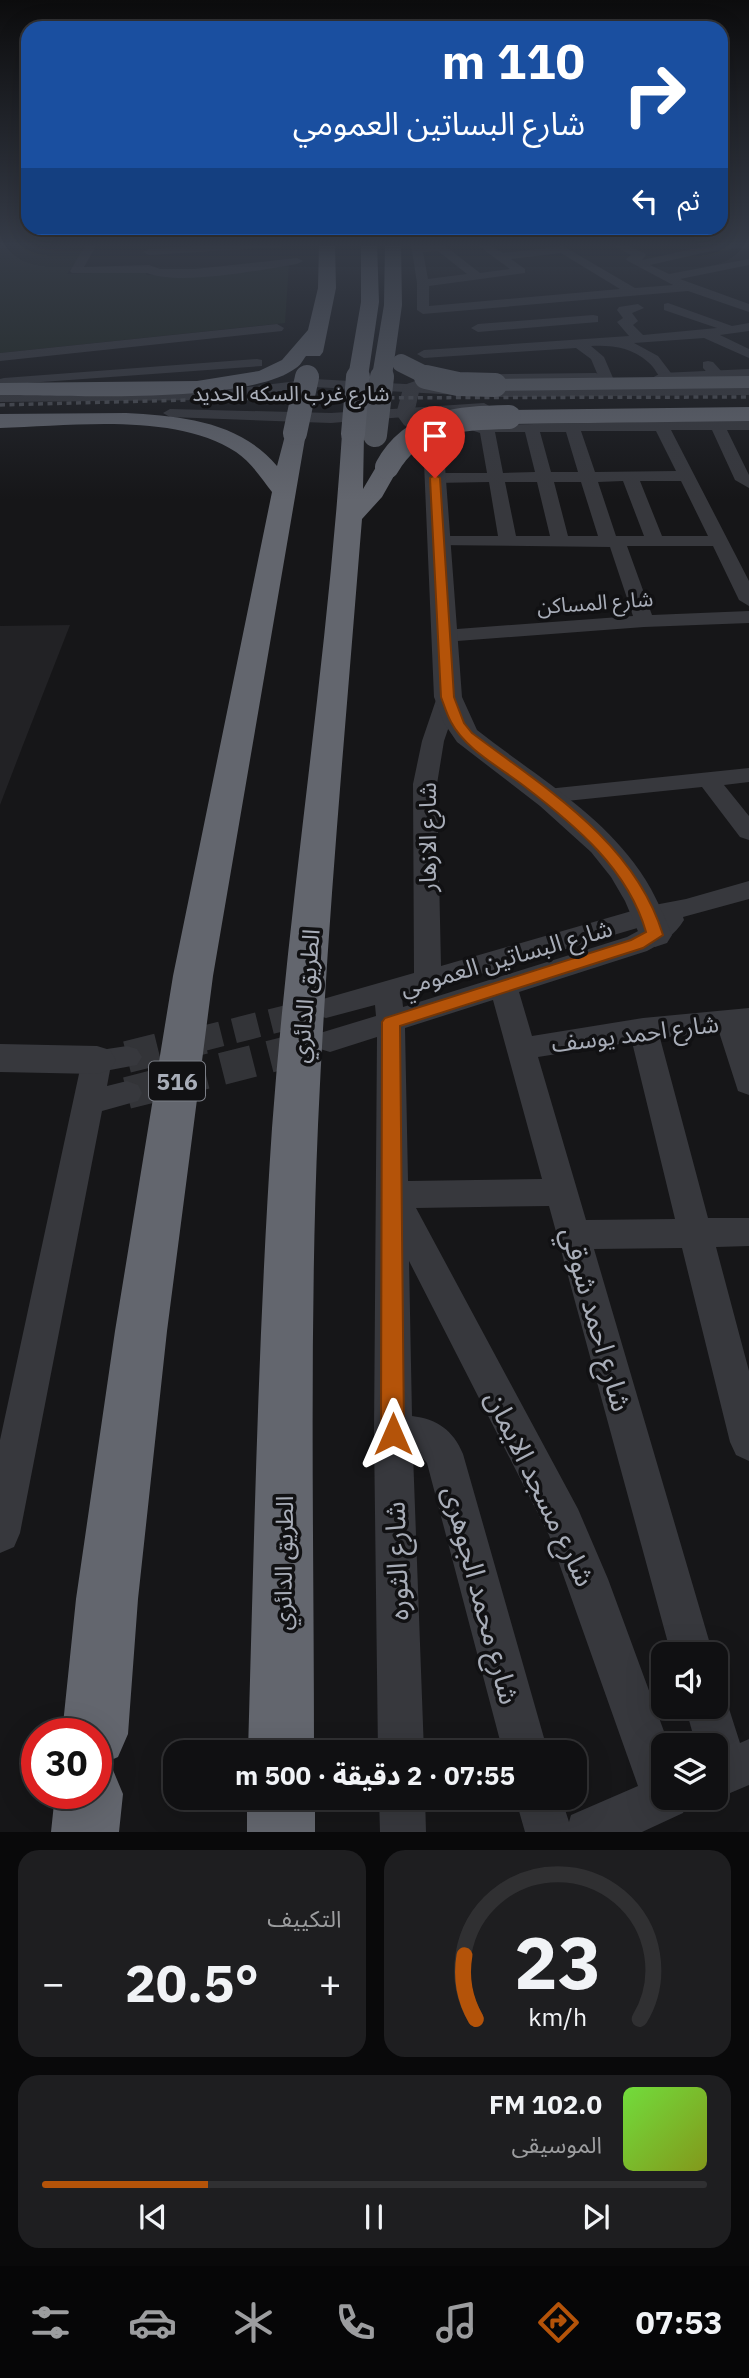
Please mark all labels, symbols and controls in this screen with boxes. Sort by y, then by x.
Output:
text: 110 m [441,29,585,92]
icon: right [609,49,700,140]
text: شارع البساتين العمومي [293,102,585,144]
icon: left [626,182,664,220]
text: ثم [678,183,700,217]
street label: شارع غرب السكه الحديد [192,379,390,409]
pin [405,406,465,478]
icon: arrive [416,417,454,455]
street label: شارع المساكن [536,584,654,622]
street label: شارع الازهار [411,782,445,893]
street label: شارع البساتين العمومي [396,911,617,1006]
street label: الطريق الدائري [283,928,330,1065]
street label: شارع احمد يوسف [550,1007,721,1061]
road number: 516 [149,1062,205,1100]
street label: شارع احمد شوقي [550,1222,641,1417]
street label: شارع مسجد الايمان [475,1384,605,1594]
position arrow [356,1397,430,1471]
street label: شارع محمد الجوهرى [432,1482,529,1709]
street label: الطريق الدائري [266,1495,304,1631]
street label: شارع الثوره [375,1501,420,1621]
map controls [651,1642,728,1810]
button: sound [651,1642,728,1719]
speed limit sign: 30 [21,1718,112,1809]
button: layers [651,1733,728,1810]
text: 07:55 · 2 دقيقة · 500 m [235,1758,515,1792]
text: التكييف [267,1903,342,1933]
text: 23 [514,1915,601,2010]
text: 20.5° [125,1949,259,2016]
text: − [42,1958,65,2007]
text: + [319,1958,341,2007]
text: km/h [528,2000,587,2033]
text: 102.0 FM [489,2087,602,2121]
text: الموسيقى [511,2129,602,2159]
icon: previous [134,2198,172,2236]
icon: pause [355,2198,393,2236]
icon: next [577,2198,615,2236]
icon: filters [26,2298,75,2347]
icon: car [128,2298,177,2347]
icon: climate [229,2298,278,2347]
icon: phone [331,2298,380,2347]
icon: music [432,2298,481,2347]
icon: directions [534,2298,583,2347]
text: 07:53 [635,2301,723,2343]

